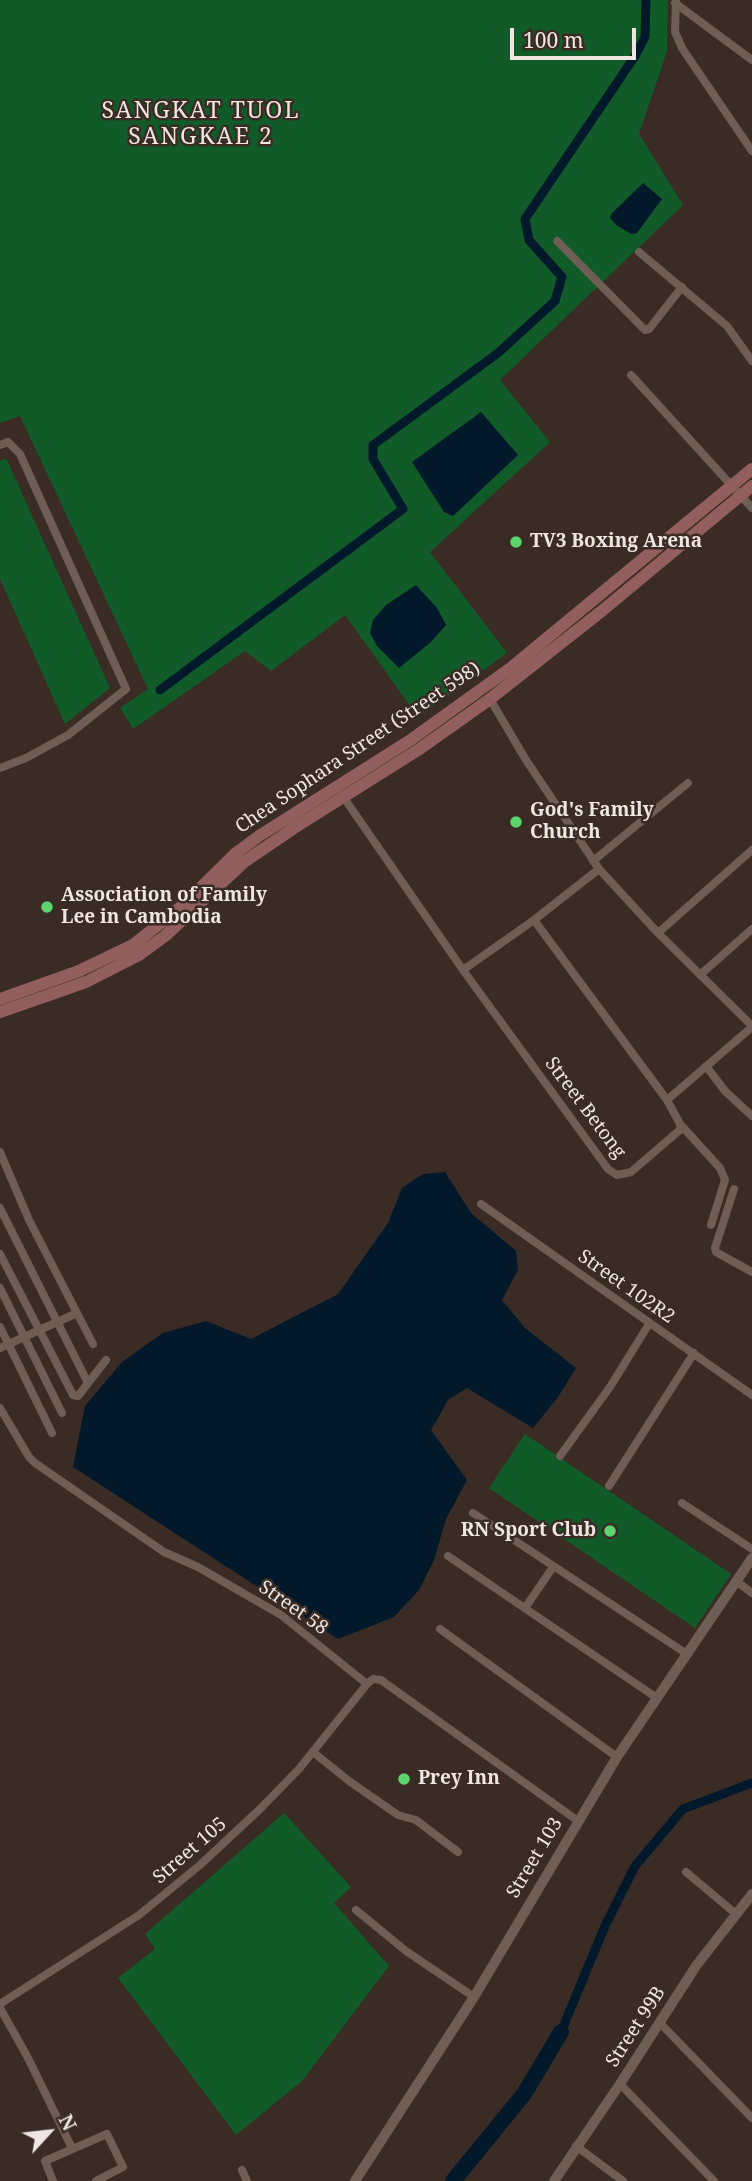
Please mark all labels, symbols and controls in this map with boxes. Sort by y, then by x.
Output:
scale bar [514,14,640,58]
text: 100 m [523,26,584,54]
district label: SANGKAT TUOL SANGKAE 2 [103,97,299,151]
place label: TV3 Boxing Arena [530,531,702,553]
marker: TV3 Boxing Arena [508,534,524,550]
street label: Chea Sophara Street (Street 598) [231,657,485,839]
place label: God's Family Church [530,800,654,844]
marker: God's Family Church [508,814,524,830]
place label: Association of Family Lee in Cambodia [61,885,267,929]
marker: Association of Family Lee in Cambodia [39,899,55,915]
street label: Street Betong [540,1053,630,1163]
street label: Street 102R2 [573,1245,679,1329]
place label: RN Sport Club [461,1520,596,1542]
marker: RN Sport Club [602,1523,618,1539]
street label: Street 58 [254,1576,332,1640]
place label: Prey Inn [418,1768,500,1790]
marker: Prey Inn [396,1771,412,1787]
street label: Street 105 [149,1813,231,1889]
street label: Street 103 [502,1814,568,1902]
street label: Street 99B [601,1982,671,2072]
north arrow [14,2097,84,2167]
text: N [53,2110,83,2135]

